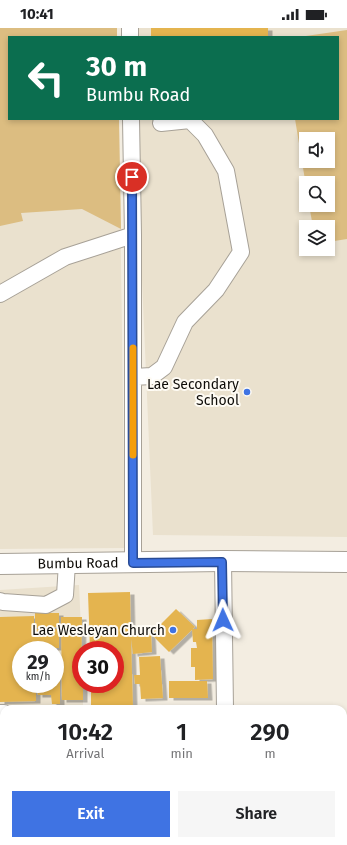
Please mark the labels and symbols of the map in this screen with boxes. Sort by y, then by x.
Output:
pin [115,160,149,194]
place label: Lae Secondary School [147,376,239,409]
marker: Lae Secondary School [242,387,252,397]
street label: Bumbu Road [37,554,119,572]
position arrow [202,599,244,641]
place label: Lae Wesleyan Church [32,622,165,639]
marker: Lae Wesleyan Church [168,625,178,635]
speed limit sign: 30 [72,641,124,693]

